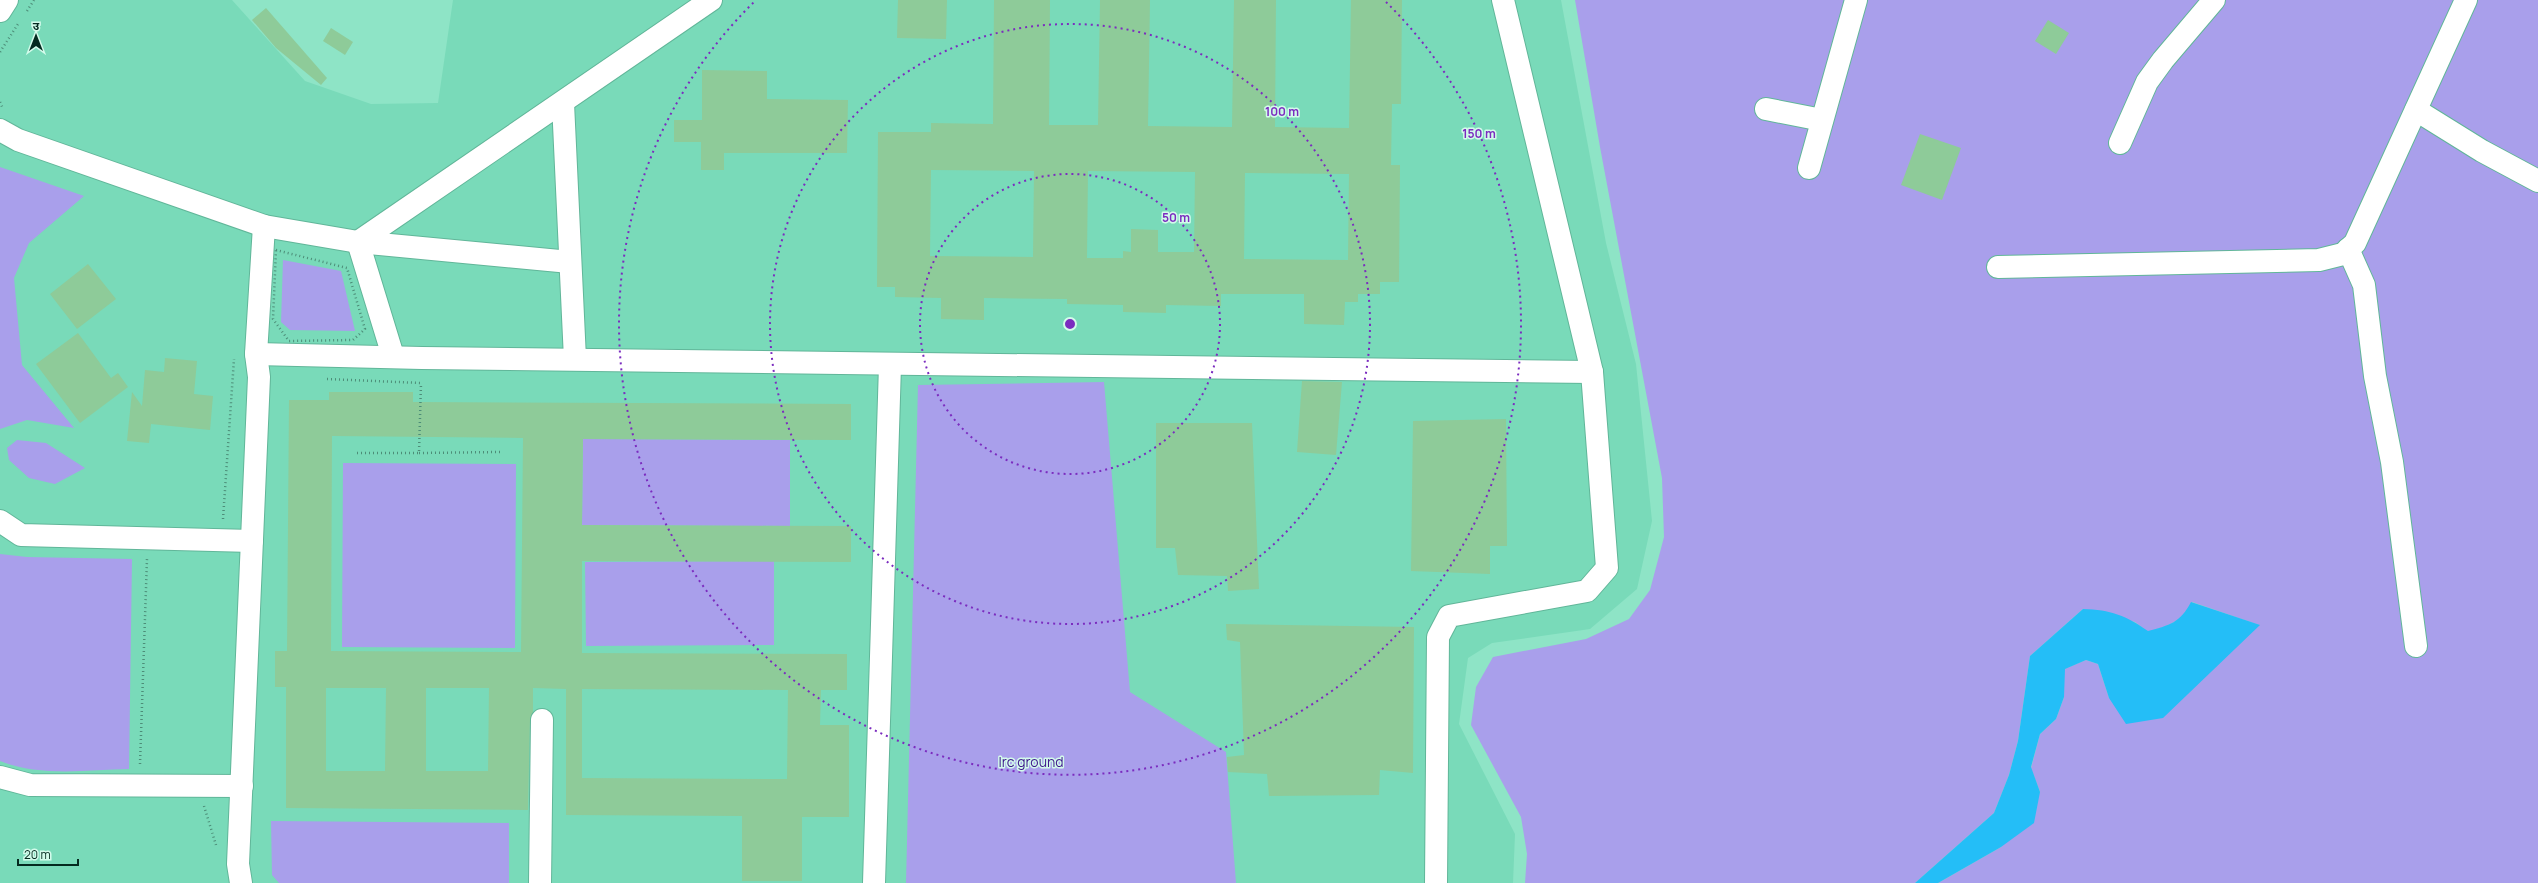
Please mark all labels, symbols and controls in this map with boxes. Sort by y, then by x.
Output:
north arrow [16,16,56,56]
text: उ [33,18,40,33]
text: 100 m [1265,103,1299,120]
text: 150 m [1462,125,1496,142]
text: 50 m [1162,209,1190,226]
centre of rings [1063,317,1077,331]
park label: lrc ground [998,752,1064,771]
scale bar [18,841,78,867]
text: 20 m [24,846,51,863]

